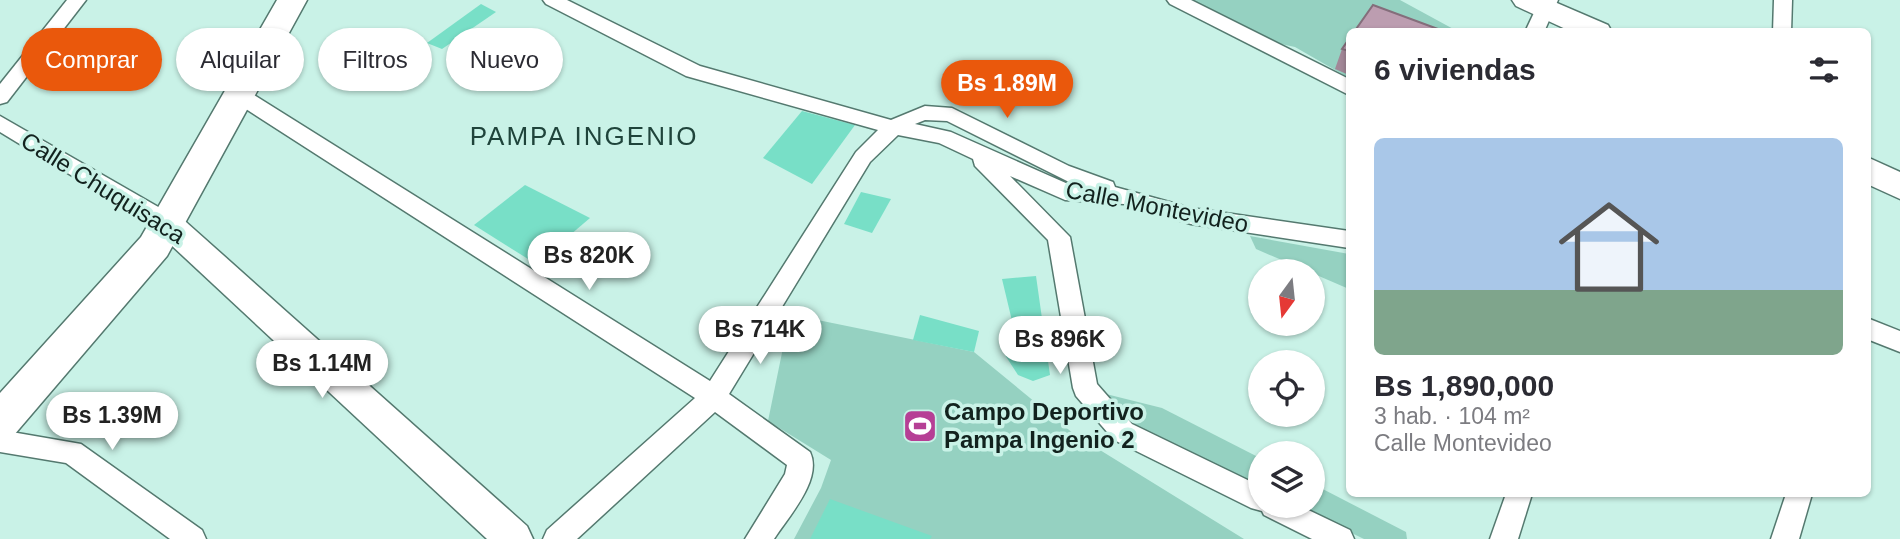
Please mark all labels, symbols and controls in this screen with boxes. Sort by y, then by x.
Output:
chip: Comprar [21,28,162,91]
chip: Alquilar [176,28,304,91]
chip: Filtros [318,28,432,91]
chip: Nuevo [446,28,563,91]
icon: filters [1805,51,1843,89]
text: 6 viviendas [1374,53,1536,86]
pin: Bs 1.89M [935,60,1079,120]
text: Bs 1.89M [957,70,1057,96]
district label: PAMPA INGENIO [470,121,698,151]
street label: Calle Chuquisaca [16,126,191,249]
street label: Calle Montevideo [1064,176,1251,237]
icon: home [1546,184,1672,310]
pin: Bs 820K [524,232,654,292]
text: Bs 820K [544,242,634,268]
north arrow [1248,259,1325,336]
map controls [1248,259,1325,518]
pin: Bs 714K [695,306,825,366]
text: Bs 714K [715,316,805,342]
pin: Bs 896K [995,316,1125,376]
text: Bs 896K [1015,326,1105,352]
pin: Bs 1.14M [250,340,394,400]
text: Bs 1.14M [272,350,372,376]
button: locate [1248,350,1325,427]
text: Bs 1,890,000 [1374,369,1554,402]
pin: Bs 1.39M [40,392,184,452]
place label: Campo Deportivo Pampa Ingenio 2 [944,398,1144,453]
text: Bs 1.39M [62,402,162,428]
text: 3 hab. · 104 m² [1374,403,1530,429]
sports icon: Campo Deportivo Pampa Ingenio 2 [901,407,939,445]
text: Calle Montevideo [1374,430,1552,456]
button: layers [1248,441,1325,518]

